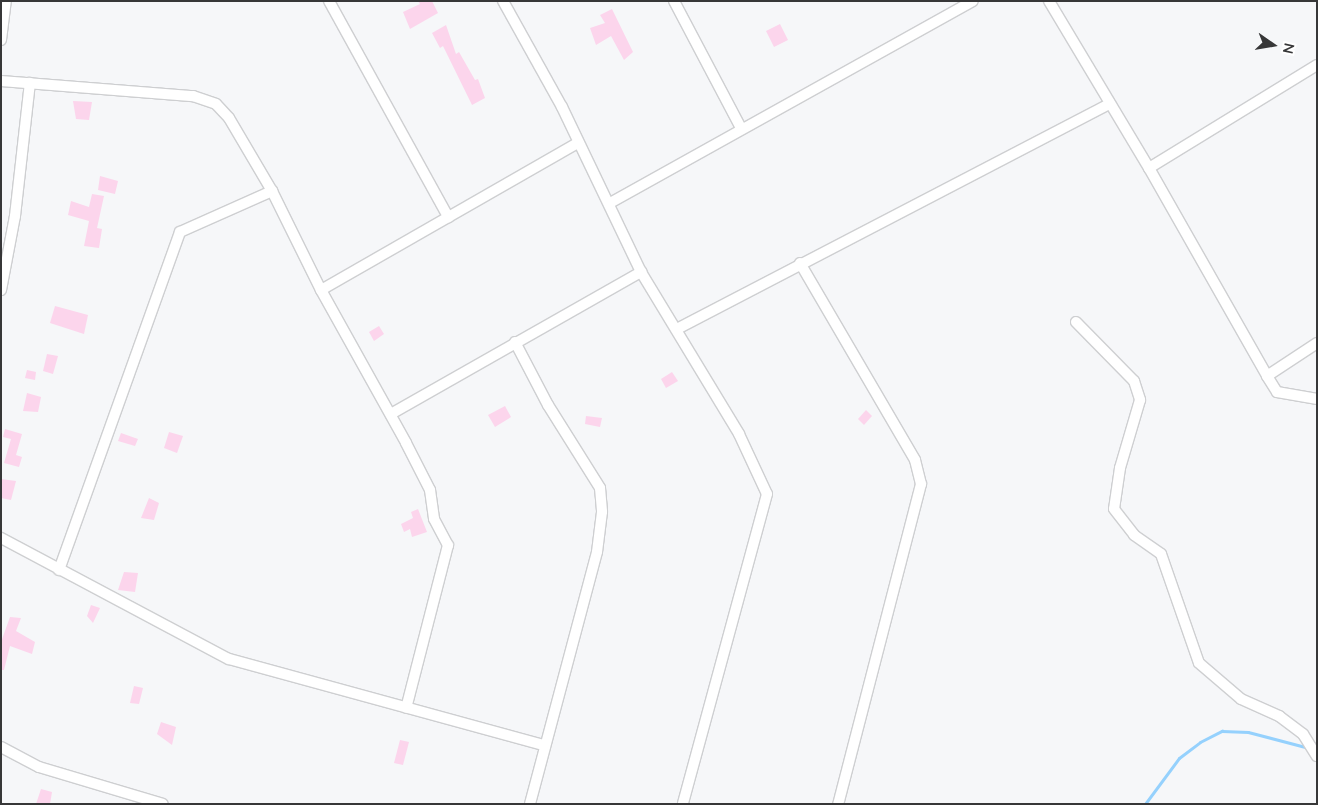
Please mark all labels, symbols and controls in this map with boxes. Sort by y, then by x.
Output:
north arrow [1248,20,1298,70]
text: N [1278,41,1299,56]

